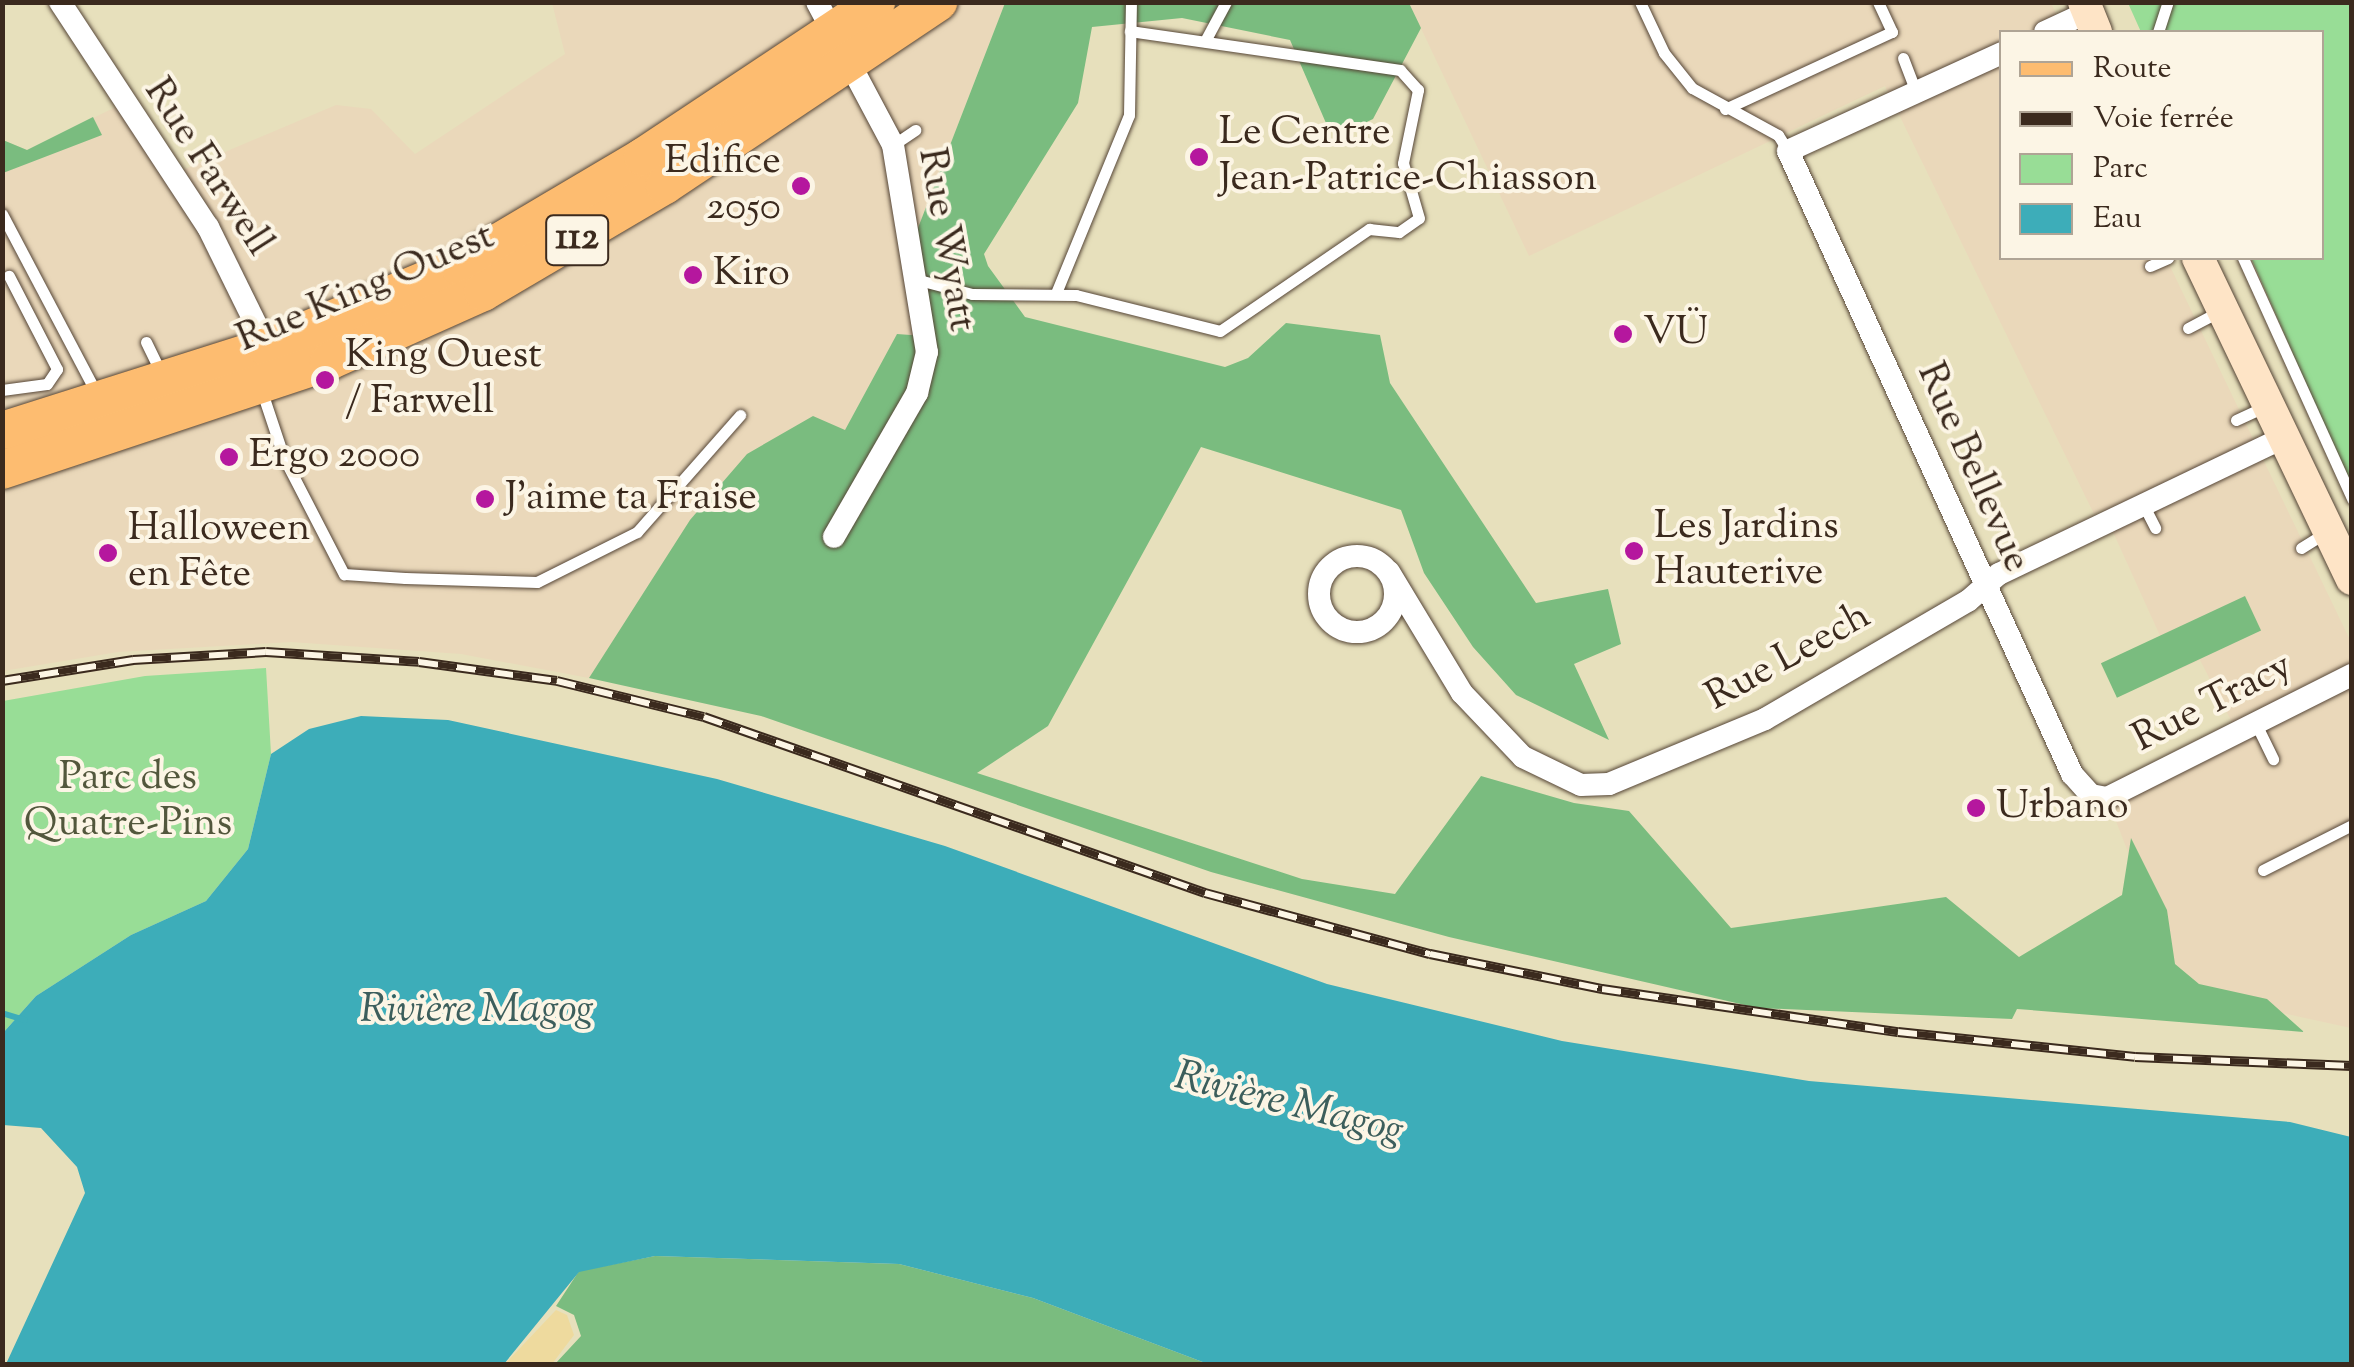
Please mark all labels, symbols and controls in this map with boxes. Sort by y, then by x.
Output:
legend [1999,30,2324,260]
text: Route [2093,48,2172,91]
street label: Rue Farwell [132,70,282,266]
text: Voie ferrée [2093,98,2234,141]
place label: Le Centre Jean-Patrice-Chiasson [1219,110,1597,204]
place label: Edifice 2050 [664,139,781,233]
street label: Rue Wyatt [905,145,985,335]
marker: Le Centre Jean-Patrice-Chiasson [1188,146,1210,168]
text: Parc [2093,148,2148,191]
marker: Edifice 2050 [790,175,812,197]
text: Eau [2093,198,2142,241]
road number: 112 [544,207,610,273]
street label: Rue King Ouest [230,213,502,365]
place label: Kiro [713,251,790,299]
marker: Kiro [682,264,704,286]
place label: VÜ [1643,310,1708,358]
marker: VÜ [1612,323,1634,345]
place label: King Ouest / Farwell [345,333,542,427]
street label: Rue Bellevue [1905,356,2039,580]
marker: King Ouest / Farwell [314,369,336,391]
place label: Ergo 2000 [249,433,420,481]
marker: Ergo 2000 [218,446,240,468]
place label: J'aime ta Fraise [505,475,757,523]
marker: J'aime ta Fraise [474,488,496,510]
place label: Les Jardins Hauterive [1654,504,1839,598]
place label: Halloween en Fête [128,506,310,600]
marker: Les Jardins Hauterive [1623,540,1645,562]
marker: Halloween en Fête [97,542,119,564]
street label: Rue Leech [1698,593,1880,723]
street label: Rue Tracy [2125,644,2301,764]
park label: Parc des Quatre-Pins [24,755,232,849]
place label: Urbano [1996,784,2129,832]
marker: Urbano [1965,797,1987,819]
water label: Rivière Magog [360,986,594,1036]
water label: Rivière Magog [1169,1052,1409,1158]

